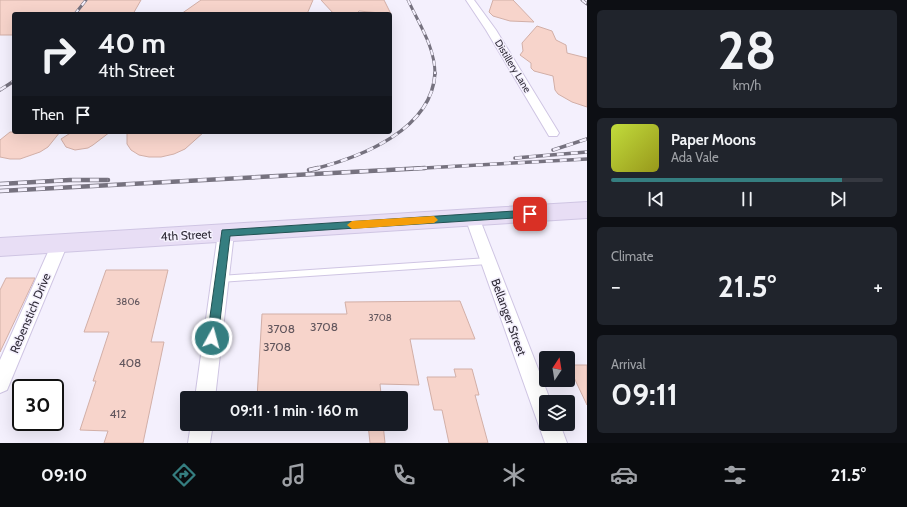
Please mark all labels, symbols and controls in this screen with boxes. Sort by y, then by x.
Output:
text: 28 [718,19,776,82]
text: 40 m [98,26,166,60]
icon: right [32,28,84,80]
street label: Distillery Lane [492,37,534,95]
text: 4th Street [98,60,175,82]
text: km/h [733,77,761,93]
icon: arrive [72,104,94,126]
text: Then [32,106,64,124]
text: Paper Moons [671,131,756,149]
text: Ada Vale [671,149,719,165]
icon: previous [645,188,667,210]
icon: pause [736,188,758,210]
icon: next [827,188,849,210]
pin [513,197,547,231]
icon: arrive [519,203,541,225]
street label: 4th Street [160,226,212,244]
text: Climate [611,248,653,264]
text: 21.5° [718,268,776,305]
street label: Rebenstich Drive [6,271,54,355]
text: − [611,273,621,300]
text: + [873,273,883,300]
street label: Bellanger Street [488,276,530,358]
house number: 3806 [116,295,140,308]
house number: 3708 [368,311,392,324]
position arrow [191,317,233,359]
house number: 3708 [310,319,338,334]
house number: 3708 [267,321,295,336]
house number: 3708 [263,339,291,354]
north arrow [539,351,575,387]
map controls [539,351,575,431]
house number: 408 [119,355,141,370]
text: Arrival [611,356,646,372]
text: 09:11 [611,376,678,413]
speed limit sign: 30 [12,379,64,431]
button: layers [539,395,575,431]
text: 09:11 · 1 min · 160 m [230,402,358,420]
house number: 412 [109,406,127,421]
icon: directions [170,461,198,489]
icon: music [280,461,308,489]
icon: phone [390,461,418,489]
icon: climate [500,461,528,489]
icon: car [610,461,638,489]
icon: filters [721,461,749,489]
text: 09:10 [41,464,87,486]
text: 21.5° [831,464,866,486]

